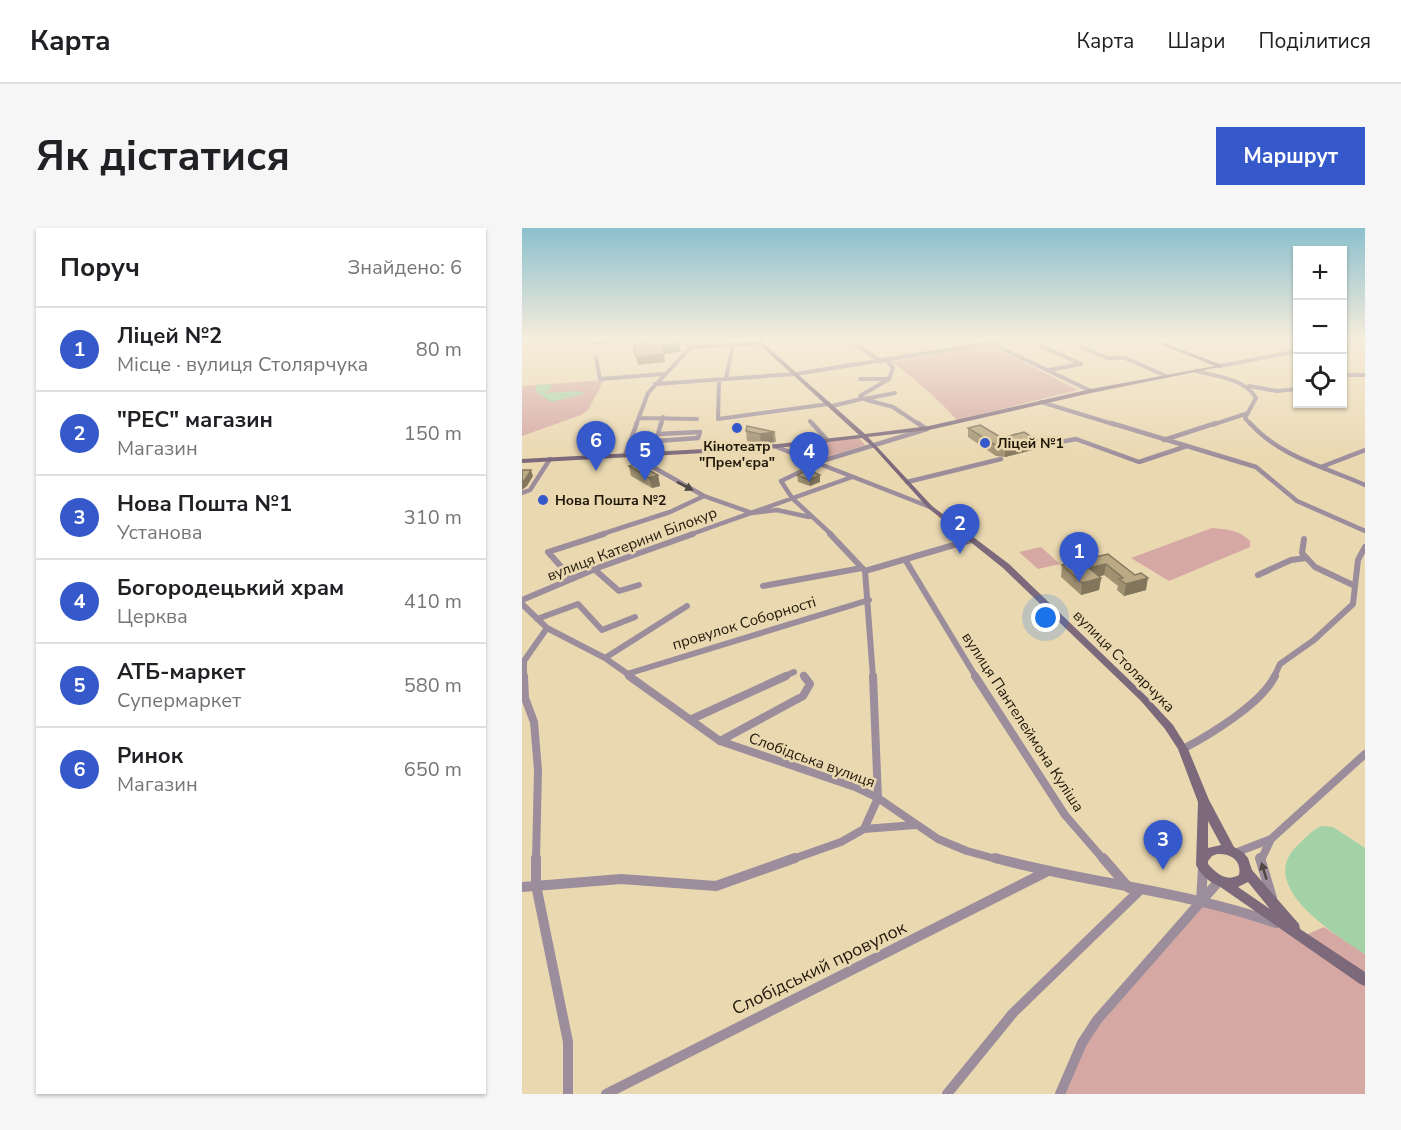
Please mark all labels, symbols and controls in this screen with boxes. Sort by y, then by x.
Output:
text: Карта [30,22,111,60]
text: Карта [1077,27,1134,55]
text: Шари [1167,27,1226,55]
text: Поділитися [1259,27,1371,55]
button: Маршрут [1216,127,1365,185]
text: Як дістатися [36,128,290,185]
map controls [1293,246,1347,408]
button: + [1293,246,1347,300]
text: Поруч [60,250,140,285]
text: Знайдено: 6 [348,254,462,281]
button: − [1293,300,1347,354]
text: Ліцей №2 [117,321,222,351]
text: 1 [74,336,86,363]
text: 80 m [416,336,462,363]
text: Місце · вулиця Столярчука [117,351,368,378]
button: locate [1293,354,1347,408]
text: "РЕС" магазин [117,405,273,435]
text: 2 [74,420,86,447]
text: 150 m [404,420,462,447]
marker: Кінотеатр "Прем'єра" [730,421,744,435]
pin: 6 [576,422,616,471]
pin: 5 [626,432,664,481]
pin: 4 [790,432,828,482]
place label: Ліцей №1 [997,434,1064,453]
text: Магазин [117,435,198,462]
marker: Ліцей №1 [978,436,992,450]
place label: Кінотеатр "Прем'єра" [699,437,775,472]
one-way arrow [676,481,693,491]
text: Нова Пошта №1 [117,489,292,519]
place label: Нова Пошта №2 [555,491,666,510]
marker: Нова Пошта №2 [536,493,550,507]
street label: вулиця Катерини Білокур [544,502,720,586]
text: 3 [74,504,86,531]
text: 310 m [404,504,462,531]
pin: 2 [940,504,980,554]
text: Установа [117,519,203,546]
pin: 1 [1060,532,1098,582]
text: Богородецький храм [117,573,344,603]
text: 4 [74,588,86,615]
text: 410 m [404,588,462,615]
street label: провулок Соборності [670,592,818,654]
text: Церква [117,603,188,630]
your location [1031,603,1060,632]
street label: вулиця Столярчука [1069,606,1179,716]
street label: вулиця Пантелеймона Куліша [957,628,1089,816]
text: АТБ-маркет [117,657,245,687]
text: 5 [74,672,86,699]
text: 580 m [404,672,462,699]
text: Супермаркет [117,687,241,714]
street label: Слобідська вулиця [746,728,878,792]
text: Ринок [117,741,183,771]
text: 6 [74,756,86,783]
text: 650 m [404,756,462,783]
text: Магазин [117,771,198,798]
pin: 3 [1144,820,1182,870]
one-way arrow [1259,862,1268,880]
street label: Слобідський провулок [728,915,911,1021]

